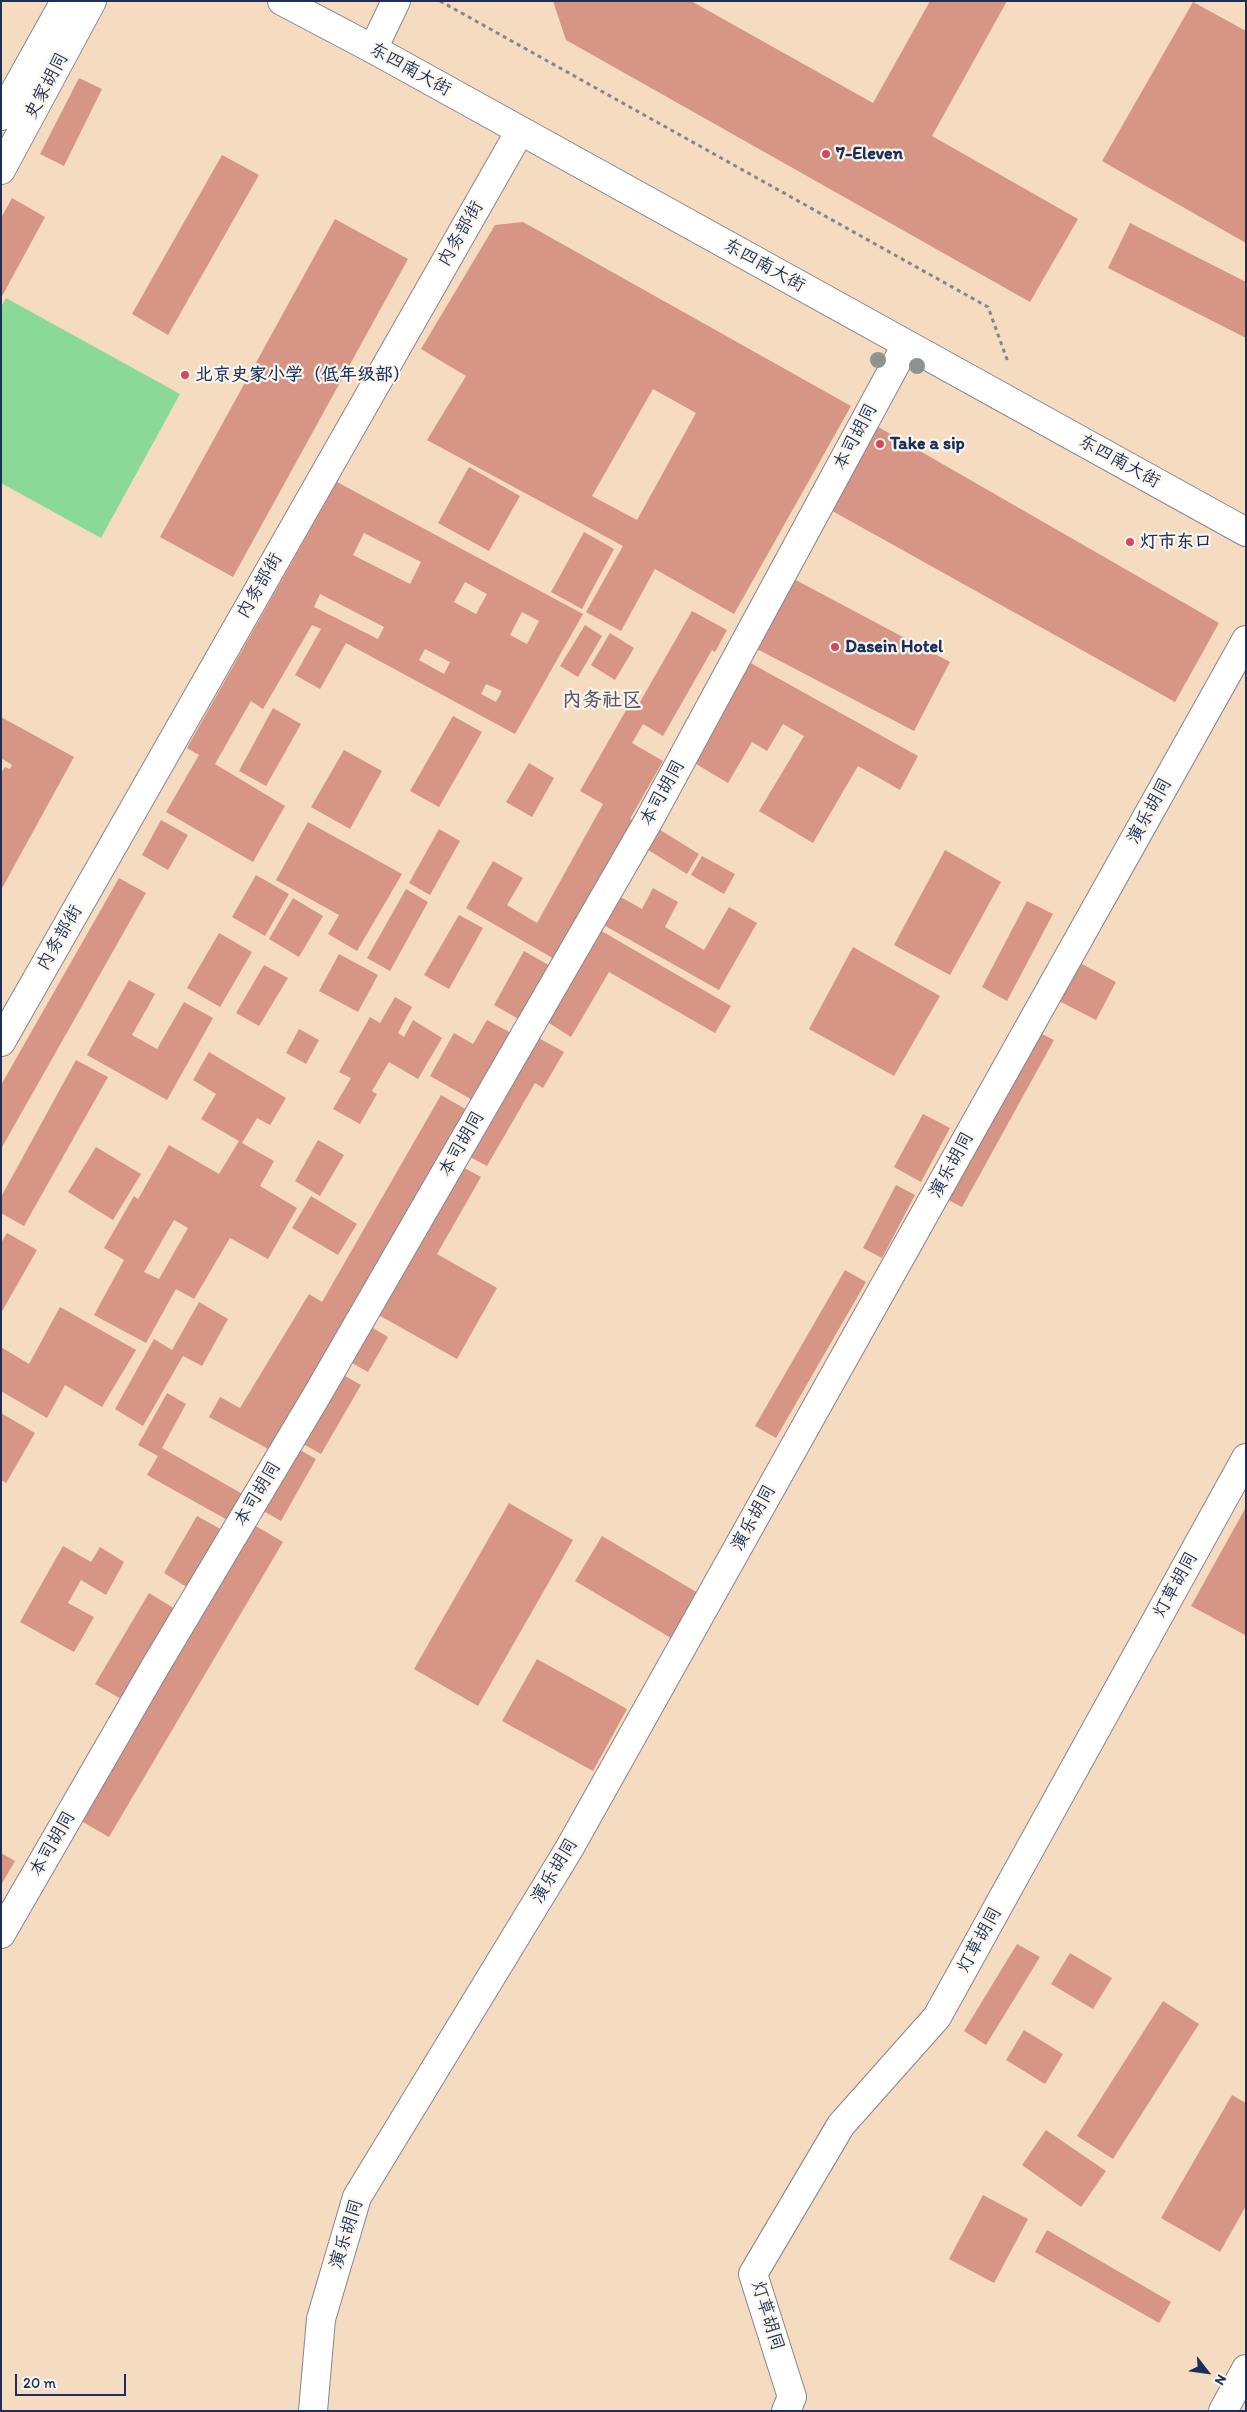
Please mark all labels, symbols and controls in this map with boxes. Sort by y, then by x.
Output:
street label: 东四南大街 [365,39,455,101]
street label: 史家胡同 [21,49,73,123]
place label: 7-Eleven [836,143,903,165]
marker: 7-Eleven [820,148,832,160]
street label: 内务部街 [434,197,488,271]
street label: 东四南大街 [719,235,809,297]
place label: 北京史家小学（低年级部） [195,364,411,386]
marker: 北京史家小学（低年级部） [179,369,191,381]
street label: 本司胡同 [830,400,882,474]
street label: 东四南大街 [1074,431,1164,493]
place label: Take a sip [890,433,965,455]
marker: Take a sip [874,438,886,450]
place label: 灯市东口 [1140,531,1212,553]
marker: 灯市东口 [1124,536,1136,548]
street label: 内务部街 [233,549,287,623]
place label: Dasein Hotel [845,636,943,658]
marker: Dasein Hotel [829,641,841,653]
district label: 内务社区 [562,689,642,713]
street label: 本司胡同 [636,756,690,830]
street label: 演乐胡同 [1123,774,1177,848]
street label: 内务部街 [33,901,87,975]
street label: 本司胡同 [435,1107,489,1181]
street label: 演乐胡同 [925,1128,979,1202]
street label: 本司胡同 [230,1458,286,1530]
street label: 演乐胡同 [727,1481,781,1555]
street label: 灯草胡同 [1149,1548,1203,1622]
street label: 本司胡同 [26,1807,80,1881]
street label: 演乐胡同 [527,1835,583,1907]
street label: 灯草胡同 [953,1903,1007,1977]
street label: 演乐胡同 [326,2196,368,2272]
street label: 灯草胡同 [746,2278,788,2354]
north arrow [1182,2347,1232,2397]
scale bar [18,2364,129,2396]
text: N [1211,2371,1230,2388]
text: 20 m [23,2374,56,2392]

